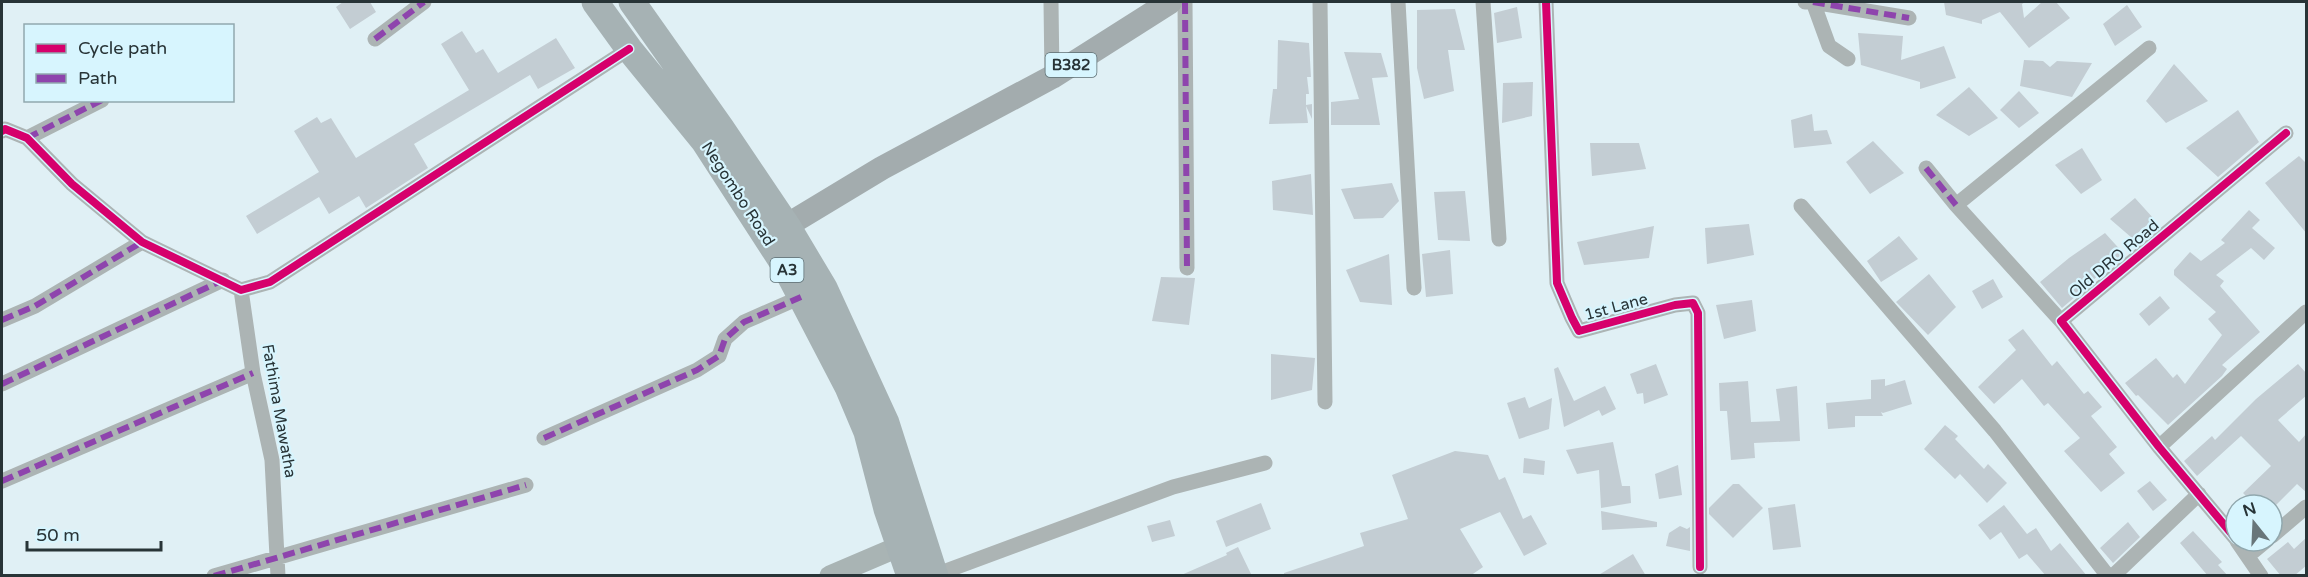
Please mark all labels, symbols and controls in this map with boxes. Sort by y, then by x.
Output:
legend [24,24,234,102]
text: Cycle path [78,37,167,59]
road number: B382 [1046,53,1096,77]
text: Path [78,67,117,89]
street label: Negombo Road [697,138,779,250]
street label: Old DRO Road [2065,215,2163,303]
road number: A3 [770,258,804,282]
street label: 1st Lane [1582,289,1650,325]
street label: Fathima Mawatha [257,343,301,479]
north arrow [2224,493,2284,553]
text: N [2240,498,2259,521]
scale bar [27,514,160,552]
text: 50 m [36,524,80,546]

